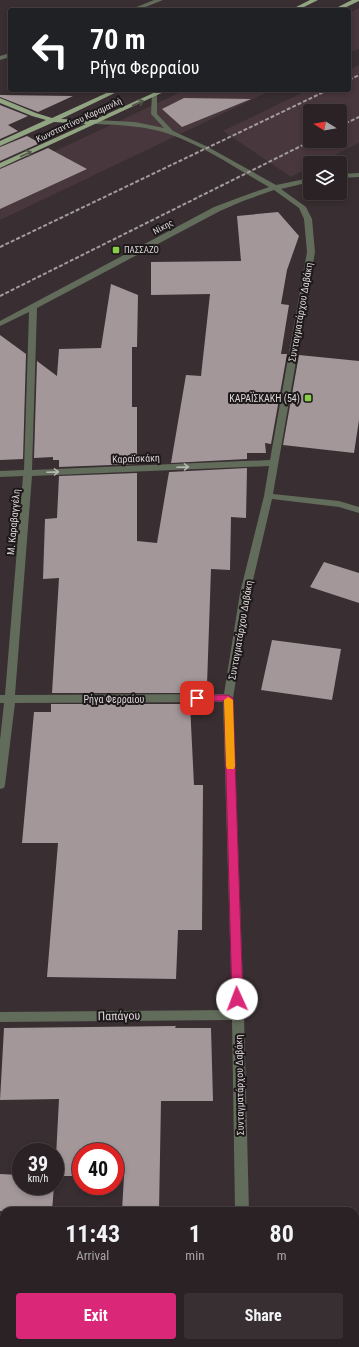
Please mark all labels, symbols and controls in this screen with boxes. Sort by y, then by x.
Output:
text: 70 m [90,23,146,56]
icon: left [24,24,76,76]
text: Ρήγα Φερραίου [90,57,200,78]
street label: Κωνσταντίνου Καραμανλή [35,96,123,144]
one-way arrow [132,99,144,106]
north arrow [303,104,347,148]
map controls [303,104,347,200]
one-way arrow [20,150,32,157]
button: layers [303,156,347,200]
street label: Νίκης [151,218,175,236]
marker: ΠΑΣΣΑΖΟ [111,245,121,255]
place label: ΠΑΣΣΑΖΟ [124,245,159,255]
street label: Συνταγματάρχου Δαβάκη [286,262,315,363]
place label: ΚΑΡΑΪΣΚΑΚΗ (54) [229,392,300,405]
marker: ΚΑΡΑΪΣΚΑΚΗ (54) [303,393,313,403]
street label: Καραϊσκάκη [112,452,160,465]
one-way arrow [176,463,189,470]
one-way arrow [46,469,59,476]
street label: Μ. Καραβαγγέλη [5,489,22,556]
street label: Συνταγματάρχου Δαβάκη [226,580,255,681]
pin [180,681,214,715]
icon: arrive [186,687,208,709]
street label: Ρήγα Φερραίου [84,694,145,705]
position arrow [216,978,258,1020]
street label: Παπάγου [98,1009,141,1023]
street label: Συνταγματάρχου Δαβάκη [233,1035,246,1135]
speed limit sign: 40 [72,1143,124,1195]
text: 39 [28,1152,48,1176]
text: km/h [28,1173,48,1184]
text: 11:43 [65,1220,120,1248]
text: 1 [189,1220,201,1248]
text: 80 [270,1220,294,1248]
text: Arrival [76,1248,109,1263]
text: min [185,1248,204,1263]
text: m [277,1248,287,1263]
button: Exit [16,1293,176,1339]
button: Share [184,1293,343,1339]

